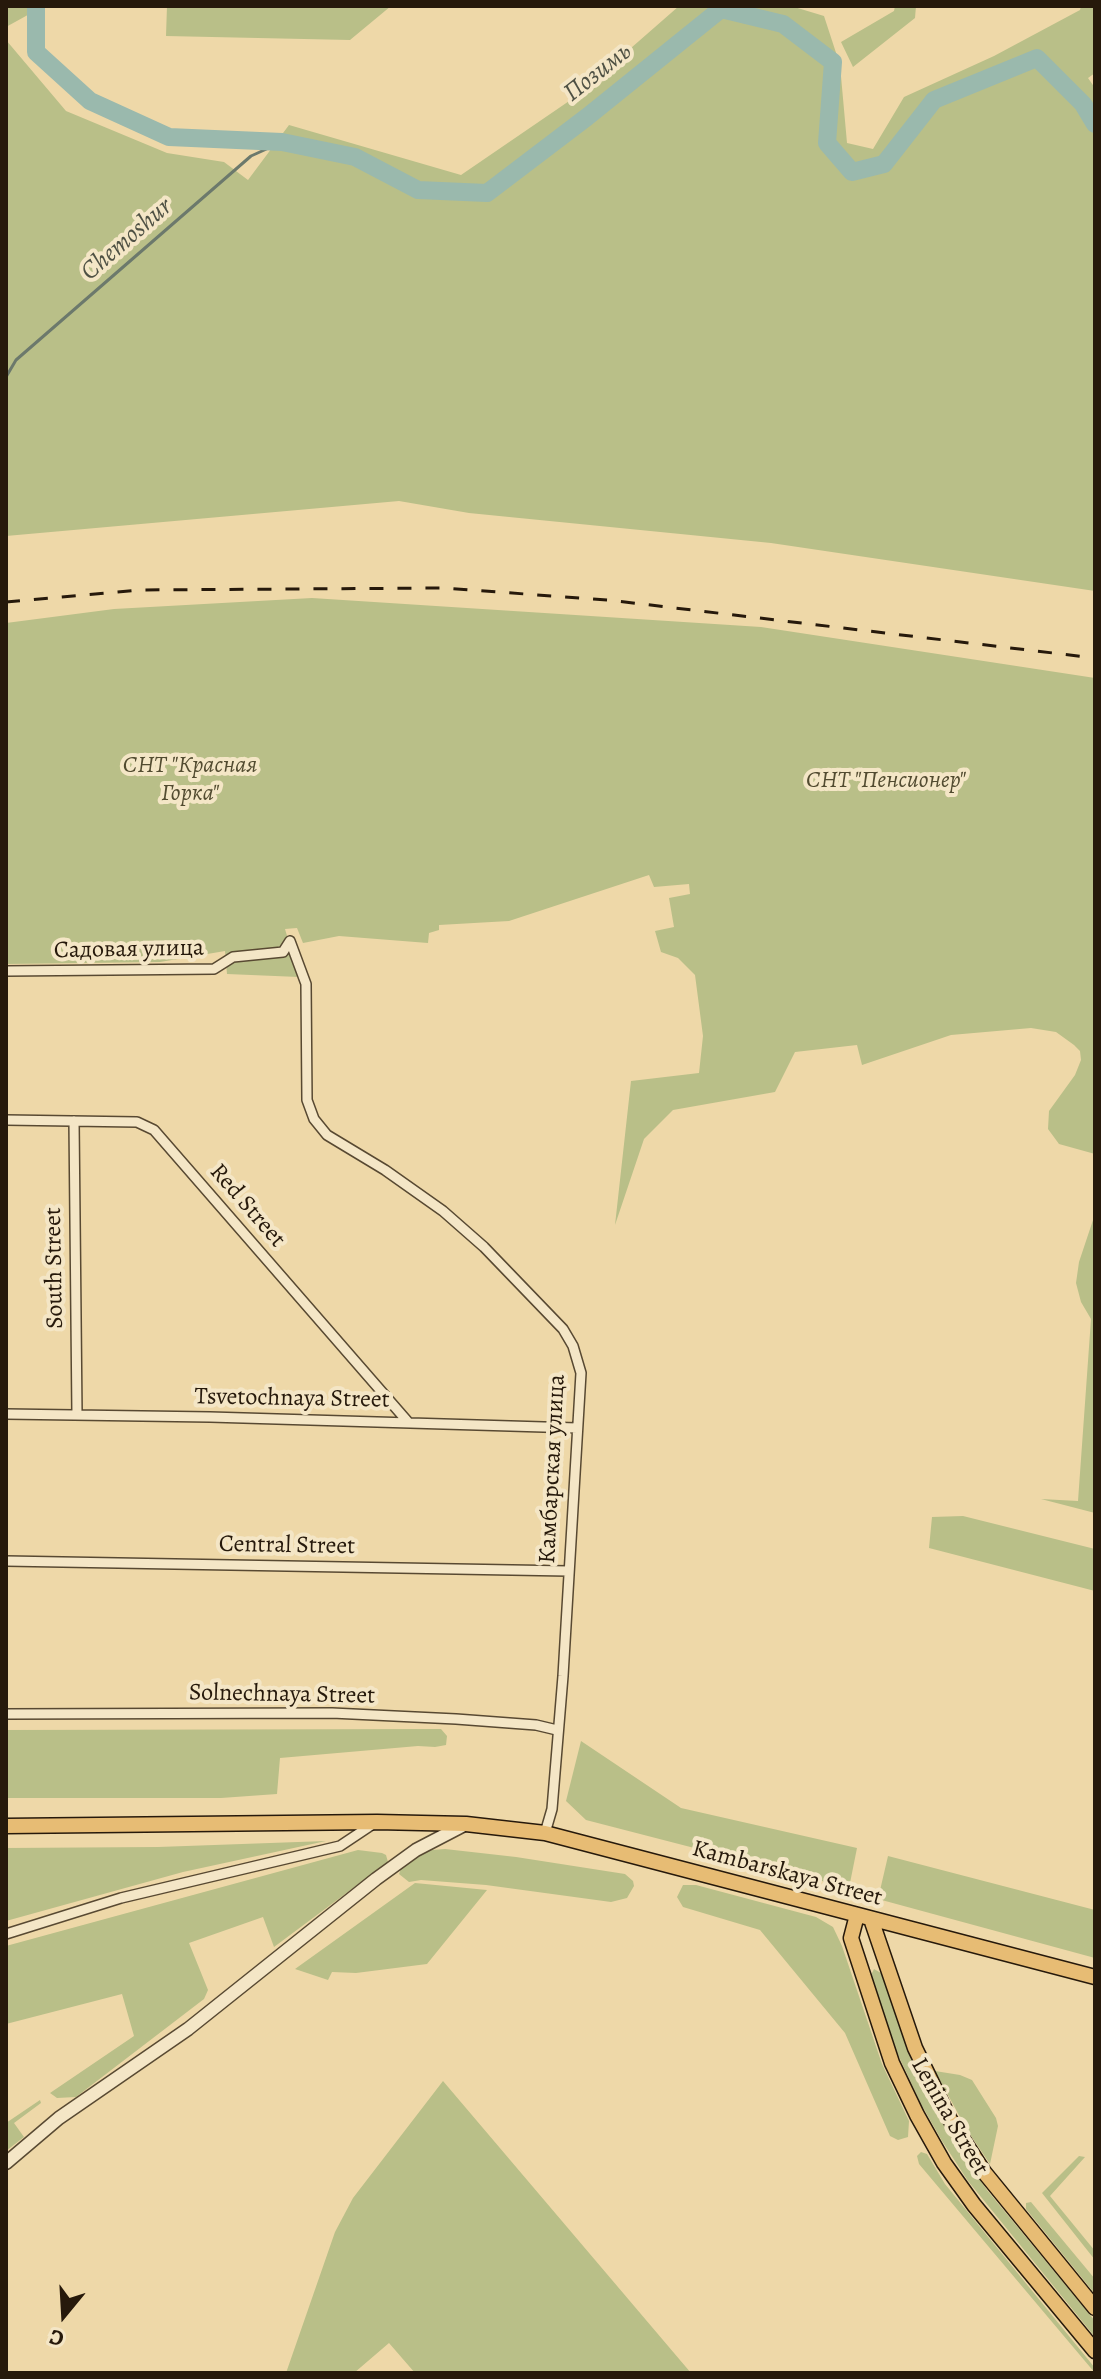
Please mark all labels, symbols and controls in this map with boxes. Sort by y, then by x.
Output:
water label: Позимь [558,37,638,109]
water label: Chemoshur [75,192,179,288]
park label: СНТ "Красная Горка" [123,752,257,808]
park label: СНТ "Пенсионер" [806,767,966,795]
street label: Садовая улица [54,934,204,966]
street label: Red Street [203,1158,291,1254]
street label: South Street [40,1207,70,1329]
street label: Камбарская улица [534,1374,572,1564]
street label: Tsvetochnaya Street [194,1383,390,1415]
street label: Central Street [219,1530,355,1562]
street label: Solnechnaya Street [189,1679,375,1711]
street label: Kambarskaya Street [689,1835,885,1913]
street label: Lenina Street [904,2053,994,2181]
north arrow [24,2275,104,2355]
text: С [45,2321,68,2354]

